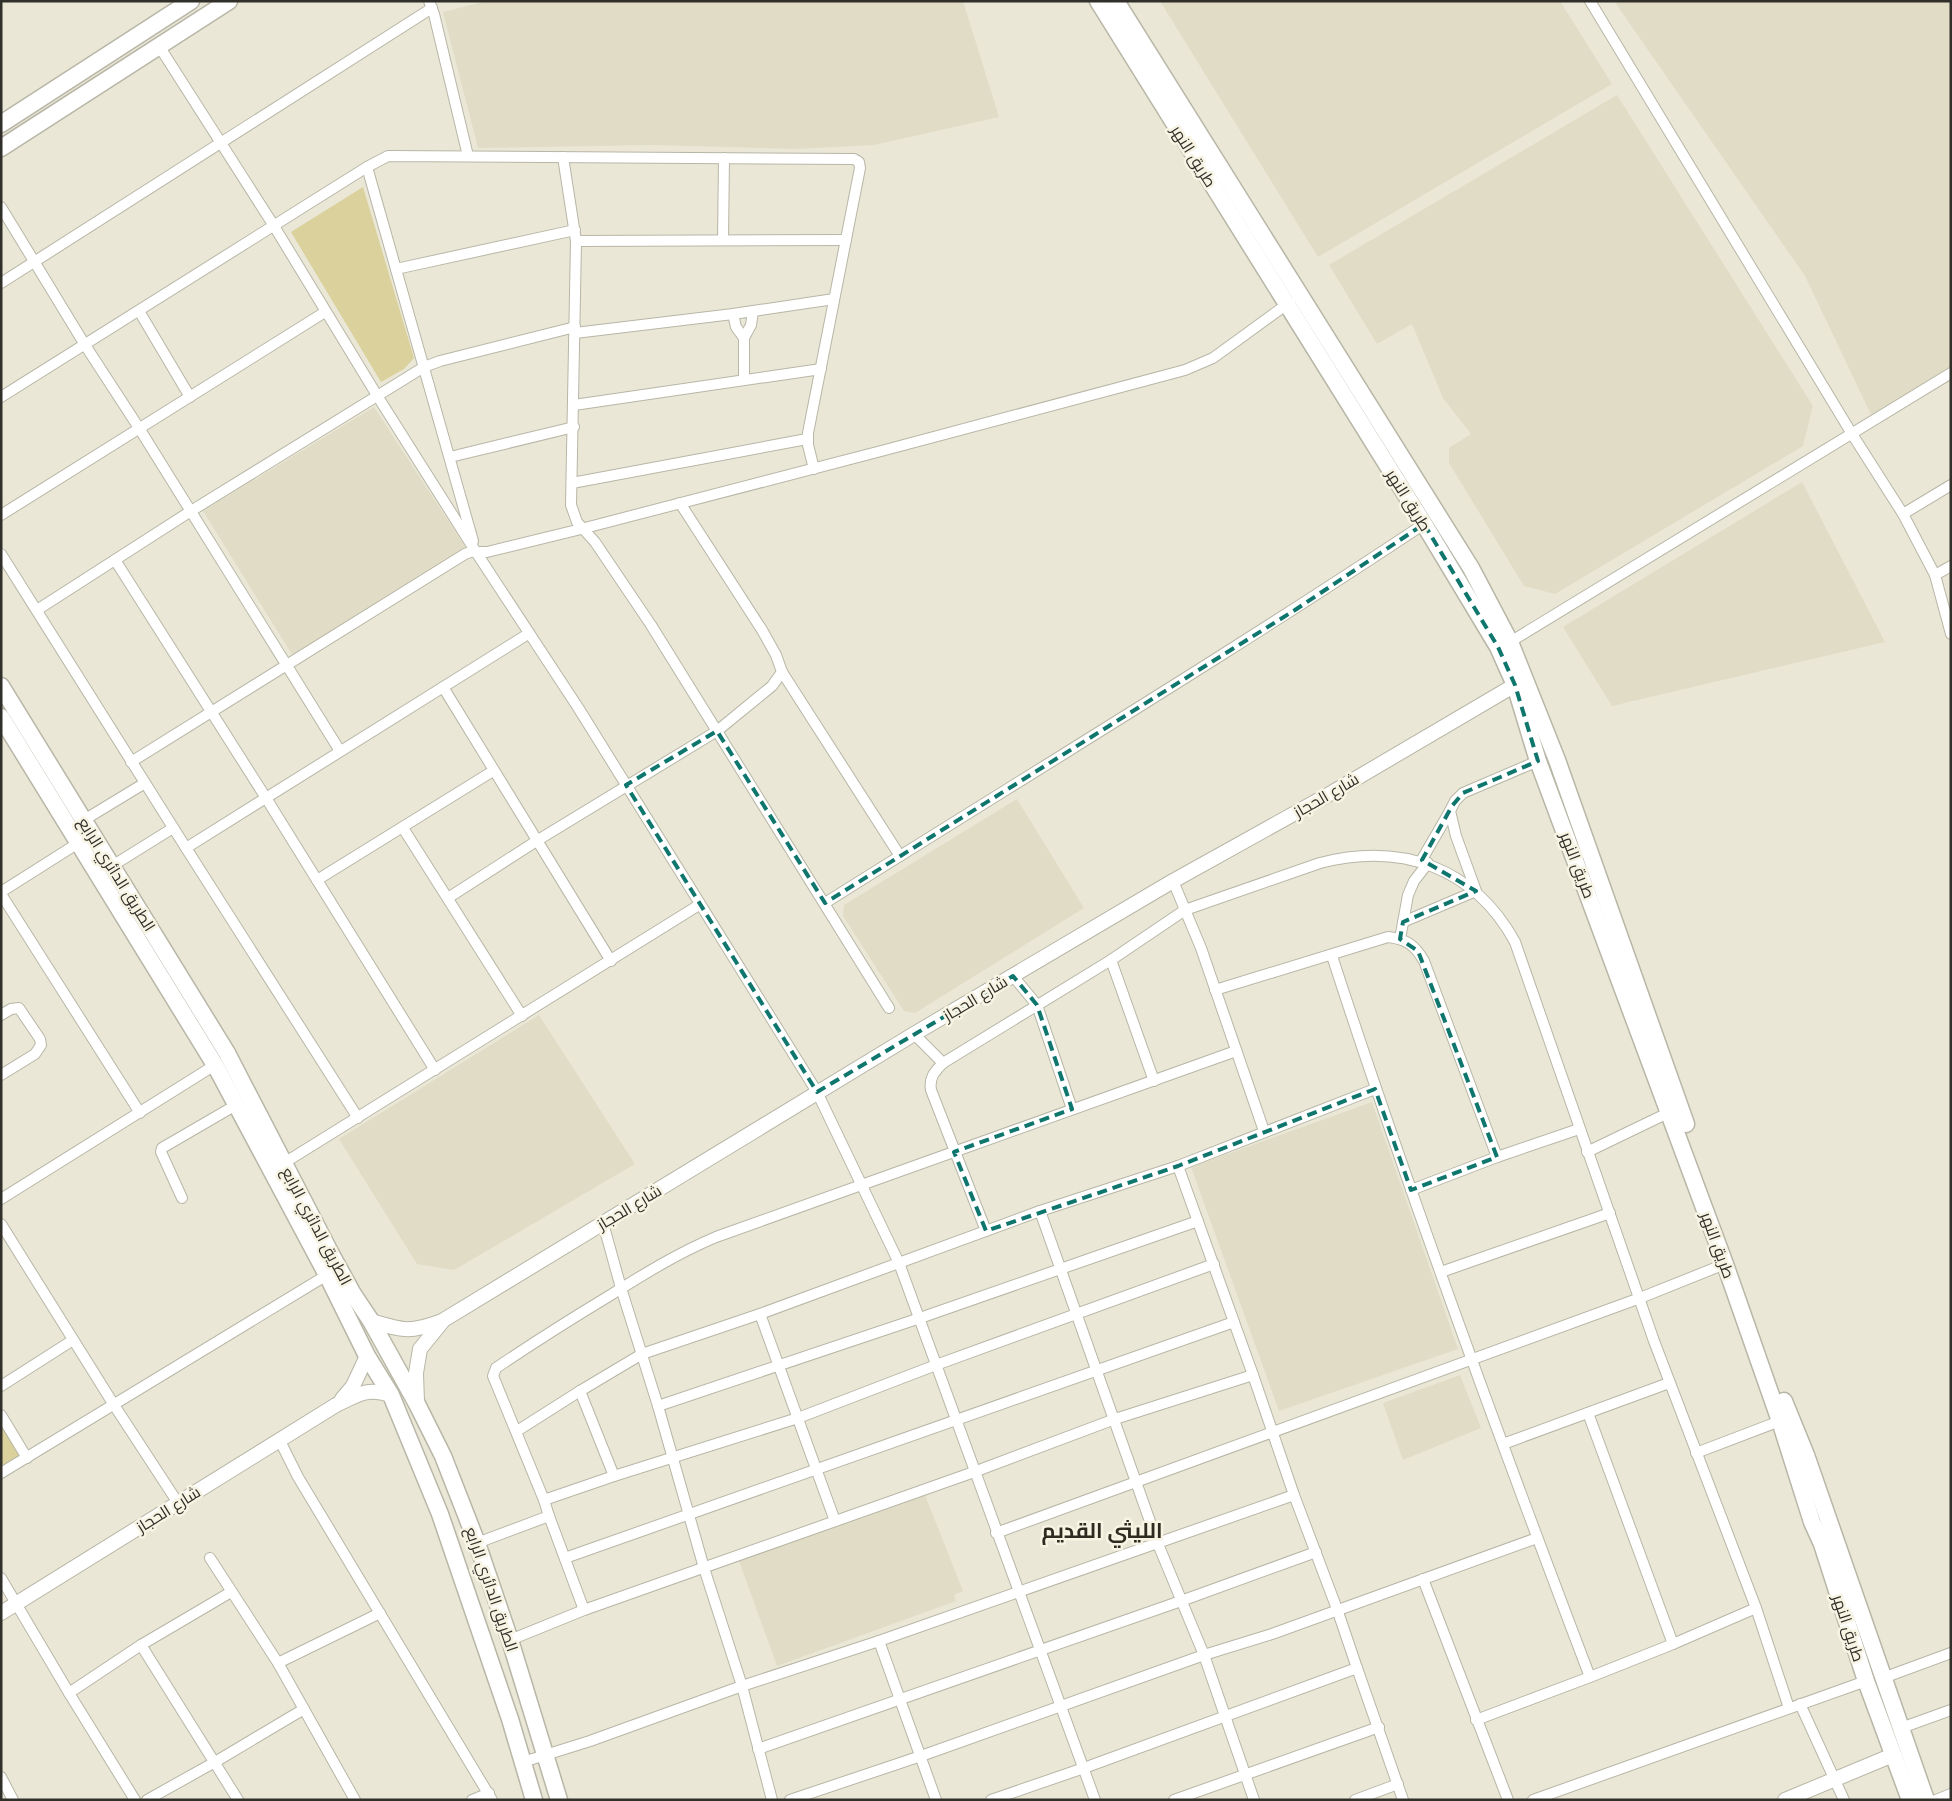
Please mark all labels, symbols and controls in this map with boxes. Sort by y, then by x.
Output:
street label: طريق النهر [1166,121,1220,191]
street label: طريق النهر [1381,465,1435,535]
street label: شارع الحجاز [1289,769,1363,824]
street label: الطريق الدائري الرابع [71,814,159,937]
street label: طريق النهر [1555,828,1599,901]
street label: شارع الحجاز [939,972,1012,1027]
street label: الطريق الدائري الرابع [274,1164,356,1290]
street label: شارع الحجاز [593,1181,666,1236]
street label: طريق النهر [1695,1208,1738,1281]
street label: شارع الحجاز [132,1482,205,1539]
district label: الليثي القديم [1041,1518,1163,1548]
street label: الطريق الدائري الرابع [457,1524,522,1655]
street label: طريق النهر [1828,1591,1868,1664]

